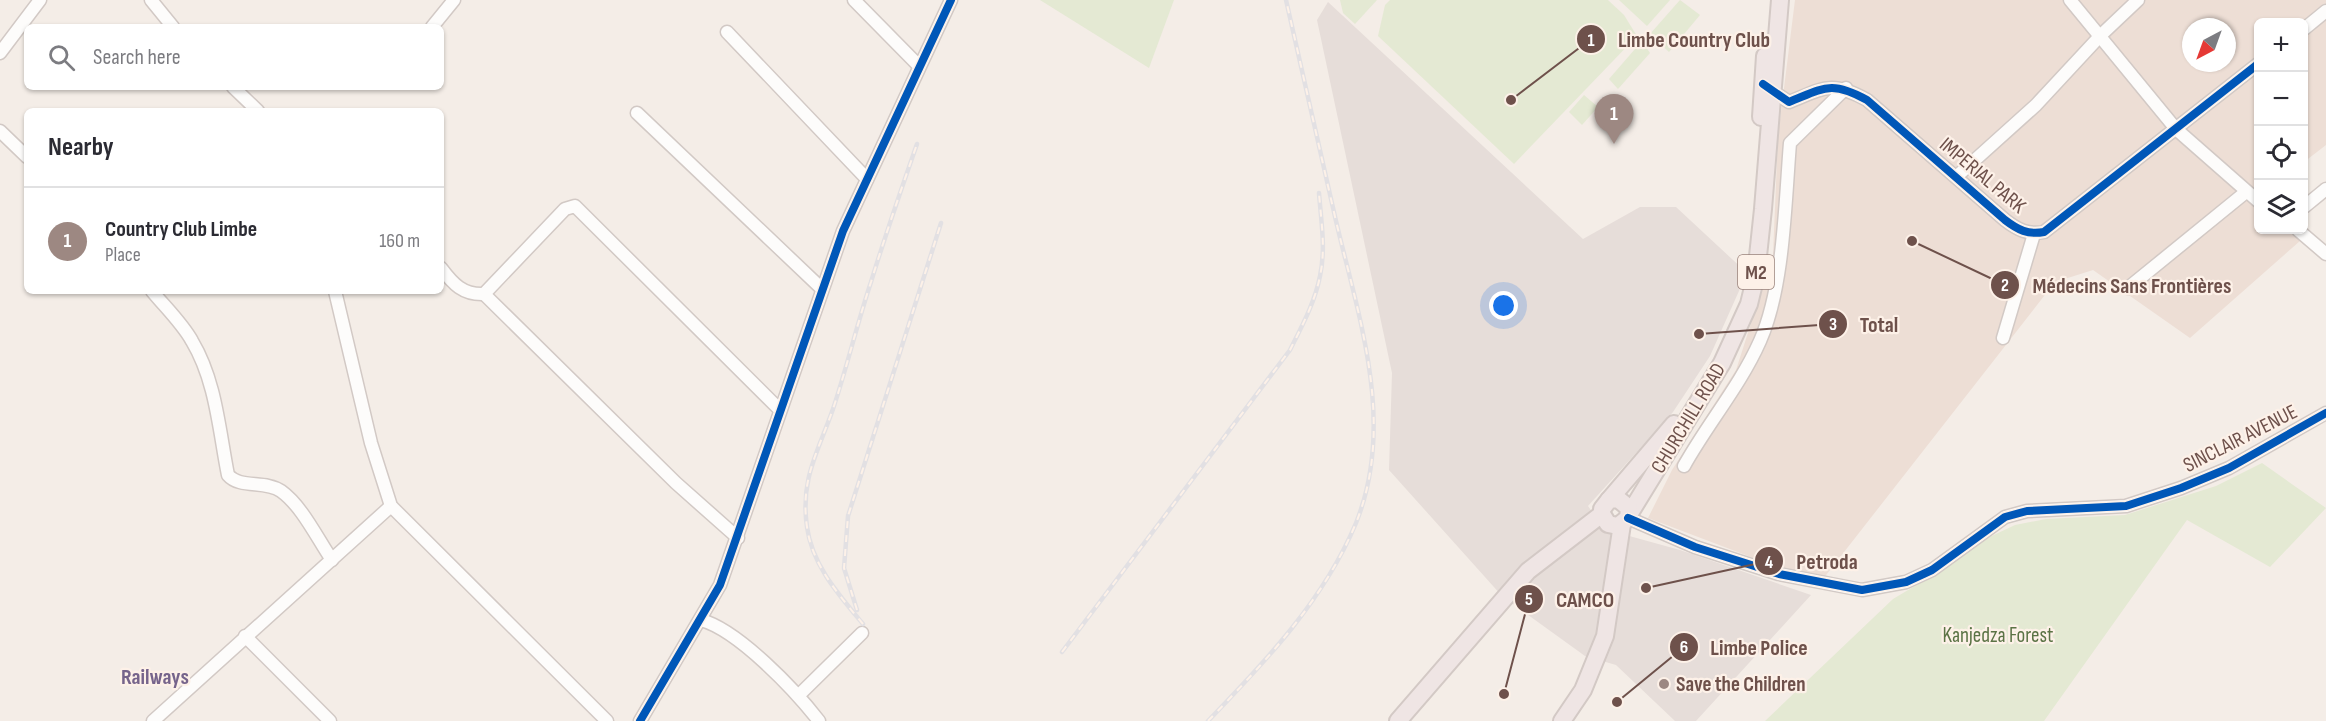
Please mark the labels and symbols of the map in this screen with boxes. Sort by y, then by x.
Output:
north arrow [2182,18,2236,72]
callout: Limbe Country Club [1576,19,1783,59]
text: Limbe Country Club [1618,27,1770,54]
text: 1 [1587,30,1595,51]
pin: 1 [1594,94,1634,144]
street label: IMPERIAL PARK [1934,132,2031,219]
road number: M2 [1738,255,1774,289]
callout: Médecins Sans Frontières [1990,265,2243,305]
text: Médecins Sans Frontières [2033,273,2231,300]
text: 2 [2001,275,2009,296]
your location [1489,291,1518,320]
callout: Total [1818,304,1910,344]
text: Total [1860,312,1898,339]
text: 3 [1829,314,1837,335]
street label: CHURCHILL ROAD [1646,359,1731,478]
street label: SINCLAIR AVENUE [2179,399,2301,478]
callout: Petroda [1754,541,1870,581]
text: Petroda [1796,549,1858,576]
text: 4 [1765,552,1774,573]
callout: CAMCO [1514,579,1626,619]
text: CAMCO [1556,587,1614,614]
text: 5 [1525,589,1533,610]
park label: Kanjedza Forest [1943,623,2053,648]
callout: Limbe Police [1669,627,1820,667]
text: Limbe Police [1710,635,1808,662]
text: 6 [1680,637,1688,658]
district label: Railways [121,664,189,691]
place label: Save the Children [1676,672,1806,697]
marker: Save the Children [1657,677,1671,691]

